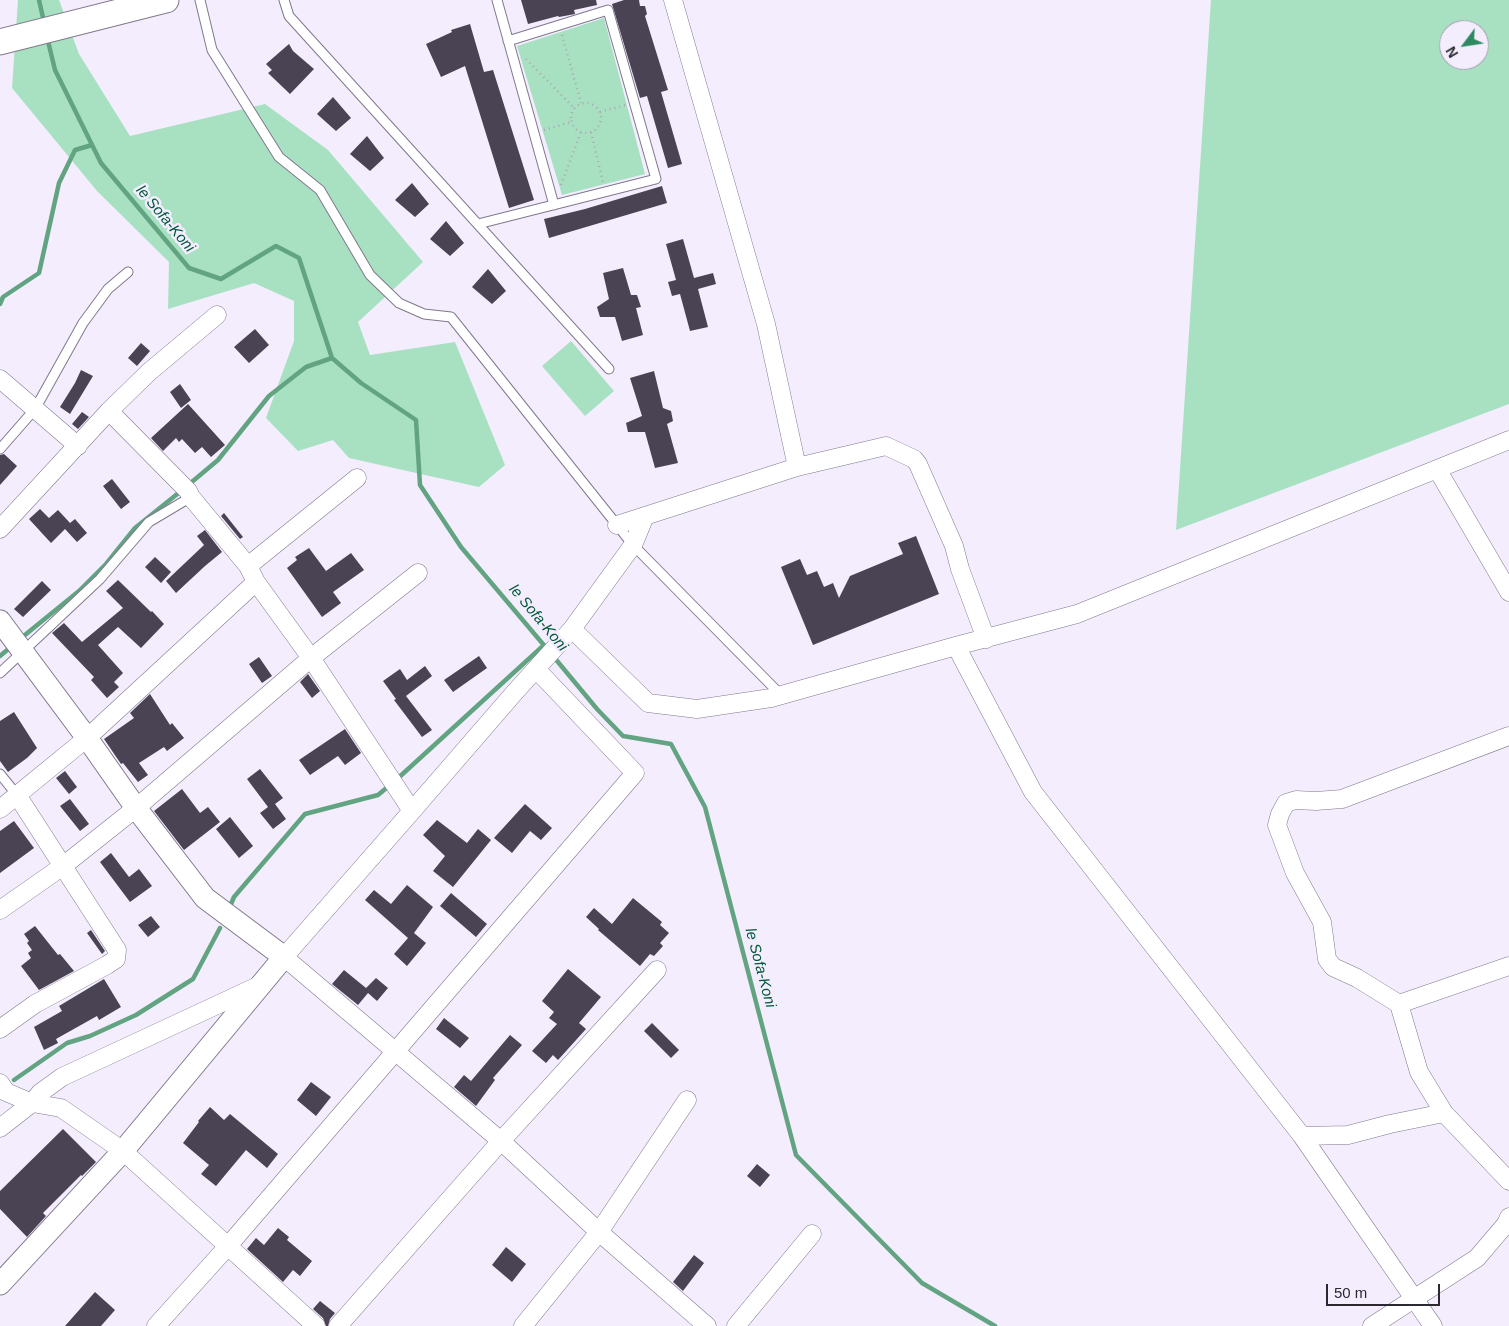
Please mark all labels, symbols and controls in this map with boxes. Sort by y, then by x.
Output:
north arrow [1439,20,1489,70]
text: N [1443,44,1461,61]
water label: le Sofa-Koni [132,182,198,256]
water label: le Sofa-Koni [505,581,571,655]
water label: le Sofa-Koni [741,926,779,1010]
scale bar [1329,1274,1443,1306]
text: 50 m [1334,1284,1367,1301]

